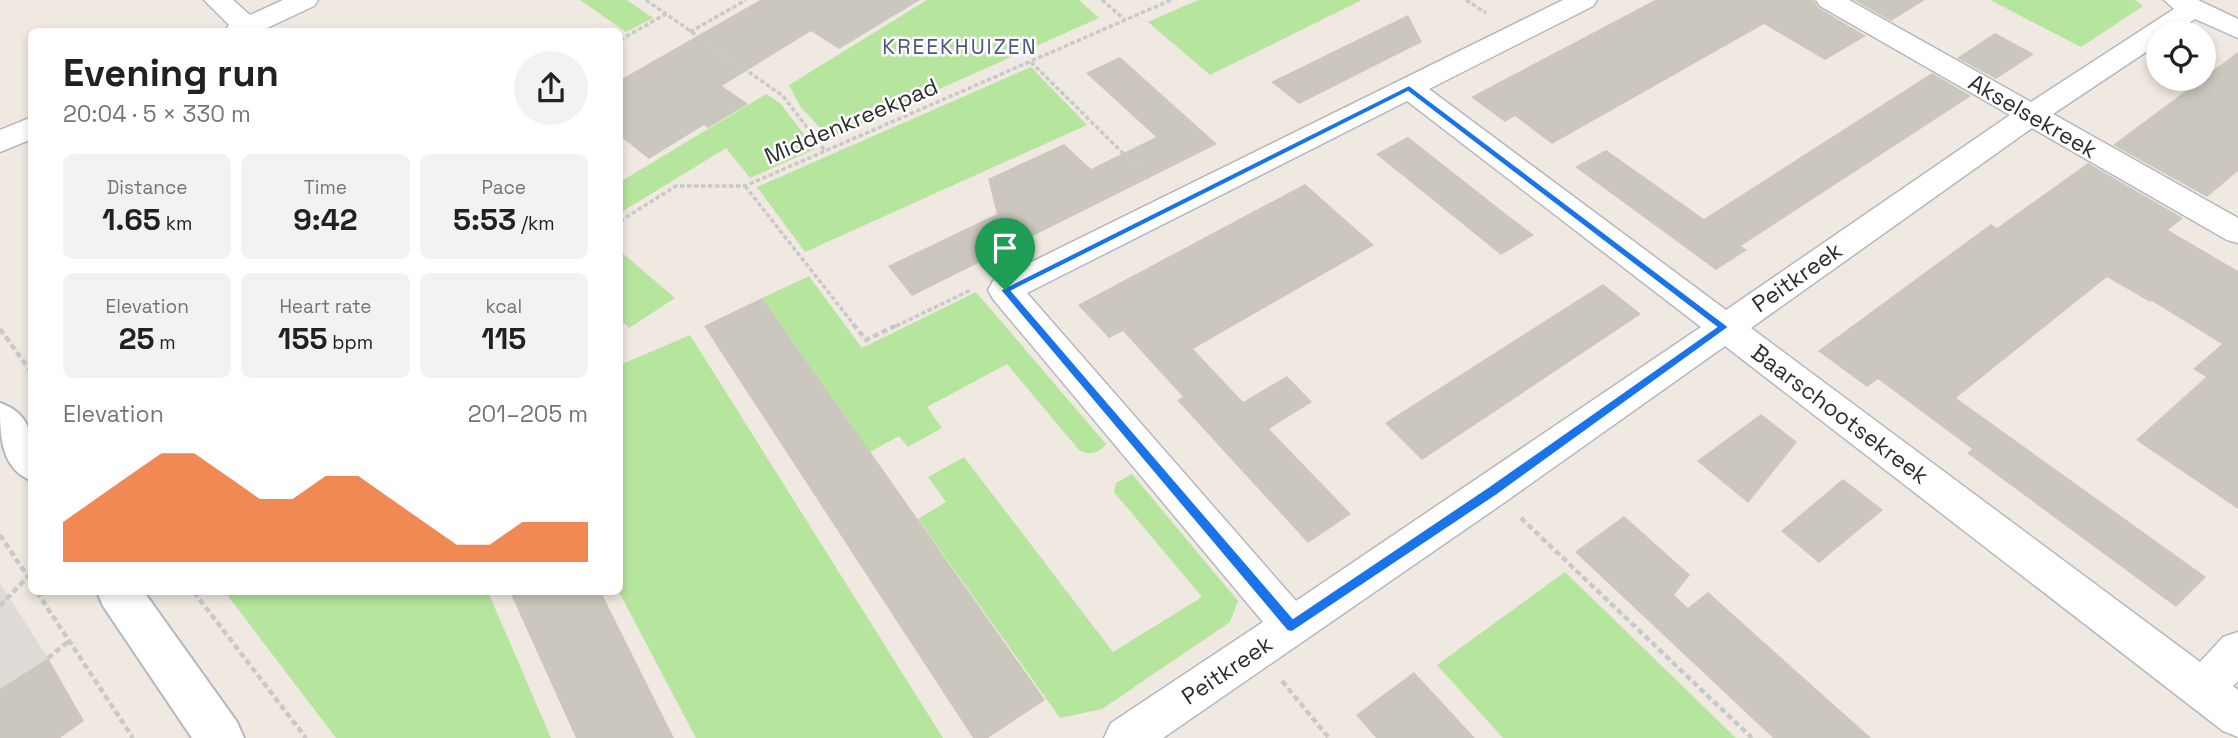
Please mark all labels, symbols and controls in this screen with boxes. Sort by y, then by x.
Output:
map controls [2146,21,2216,91]
button: locate [2146,21,2216,91]
district label: KREEKHUIZEN [882,33,1038,60]
text: Evening run [63,49,279,97]
button: share [514,51,588,125]
street label: Akselsekreek [1963,67,2103,165]
street label: Middenkreekpad [760,71,942,171]
text: 20:04 · 5 × 330 m [63,99,251,129]
text: Distance [107,175,188,200]
text: Time [304,175,347,200]
text: Pace [482,175,526,200]
text: 1.65 [102,200,161,239]
text: 9:42 [293,200,358,239]
text: 5:53 [453,200,516,239]
text: km [161,211,192,236]
text: /km [516,211,555,236]
pin [975,218,1035,290]
icon: arrive [986,229,1024,267]
street label: Peitkreek [1746,235,1848,319]
text: Elevation [106,294,189,319]
text: Heart rate [279,294,372,319]
text: kcal [485,294,522,319]
text: 25 [119,319,154,358]
text: 155 [278,319,327,358]
text: 115 [481,319,526,358]
text: m [154,330,176,355]
text: bpm [327,330,373,355]
street label: Baarschootsekreek [1745,337,1935,491]
text: Elevation [63,399,164,429]
text: 201–205 m [468,399,588,429]
street label: Peitkreek [1176,629,1278,711]

